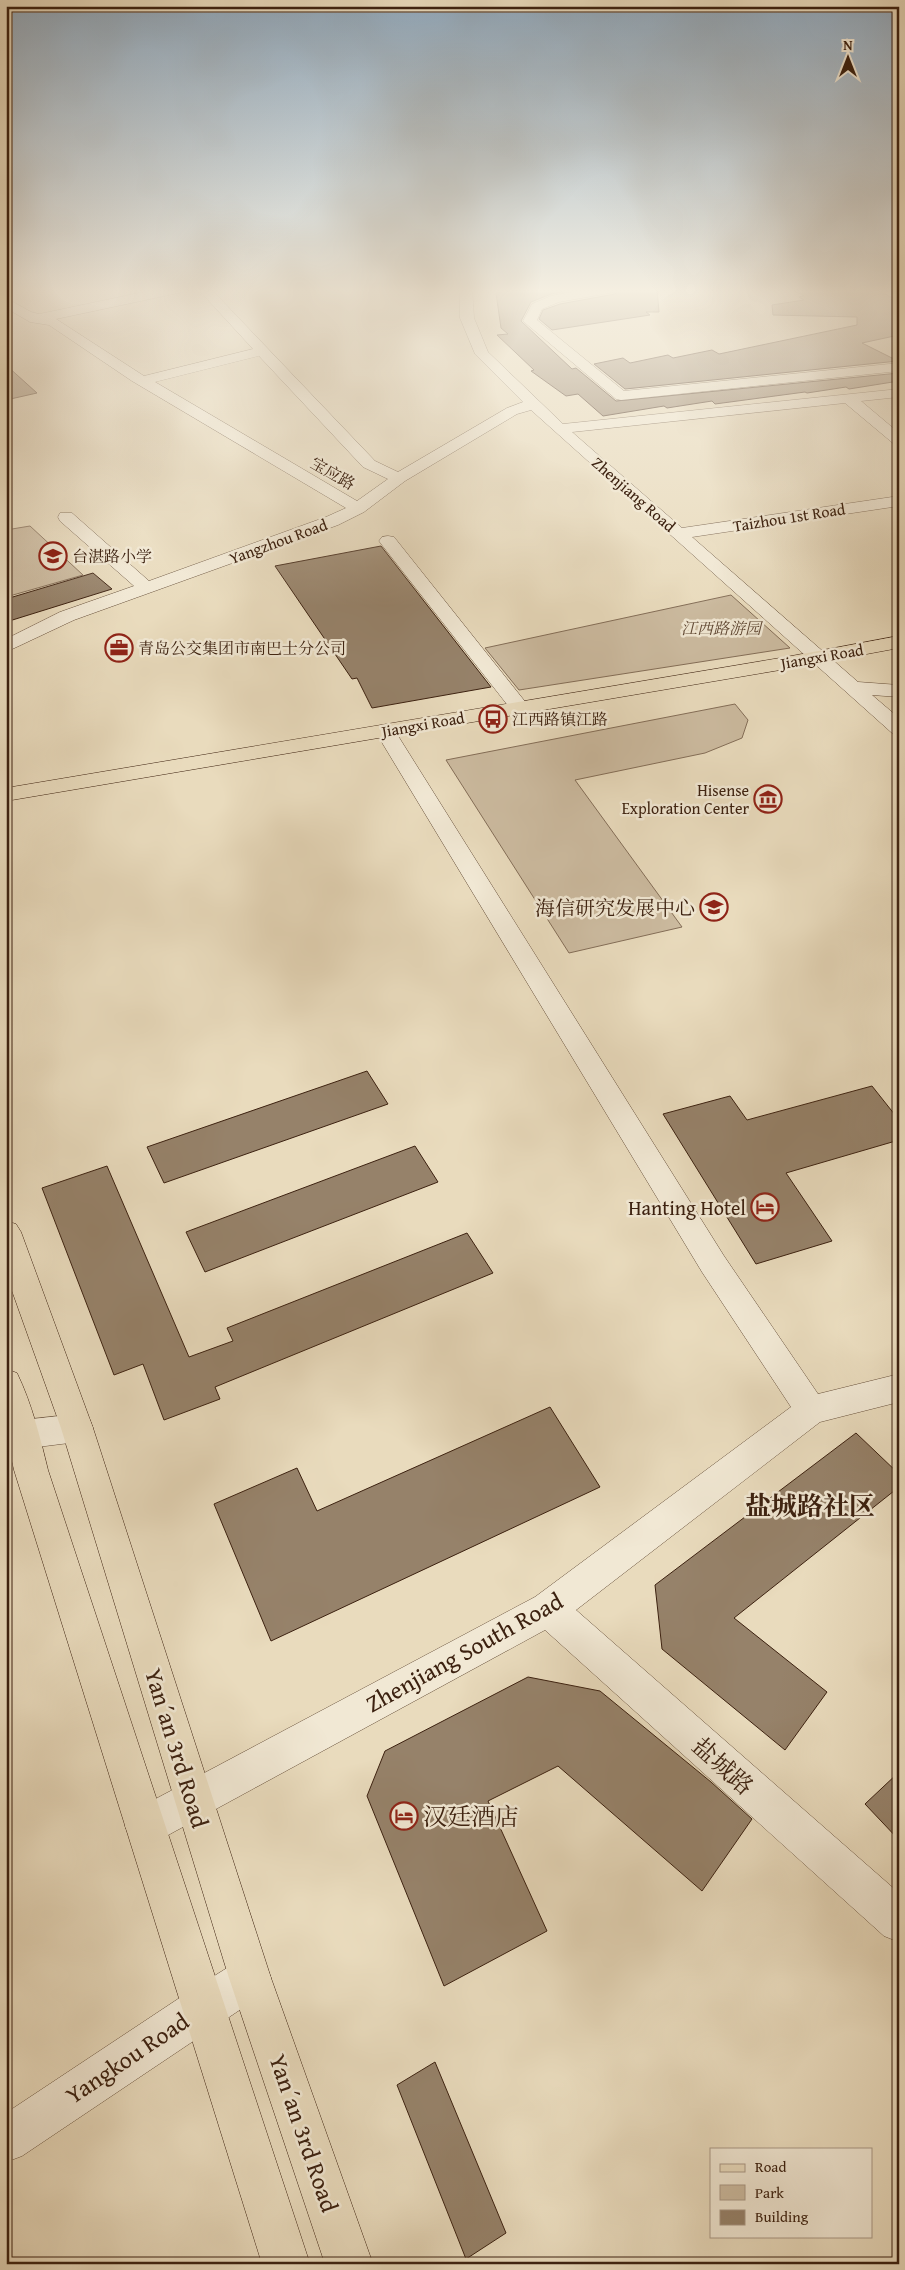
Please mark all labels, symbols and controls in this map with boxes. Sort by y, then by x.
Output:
north arrow [822,32,872,82]
text: N [843,35,853,55]
street label: 宝应路 [306,451,360,495]
street label: Zhenjiang Road [587,451,682,538]
street label: Taizhou 1st Road [731,496,847,538]
street label: Yangzhou Road [226,512,331,570]
school or university icon: 台湛路小学 [38,541,68,571]
place label: 台湛路小学 [72,544,152,568]
park label: 江西路游园 [681,616,764,640]
office icon: 青岛公交集团市南巴士分公司 [104,633,134,663]
place label: 青岛公交集团市南巴士分公司 [138,636,346,660]
street label: Jiangxi Road [777,637,866,675]
bus stop icon: 江西路镇江路 [478,704,508,734]
street label: Jiangxi Road [378,705,467,743]
place label: 江西路镇江路 [512,707,608,731]
place label: Hisense Exploration Center [622,778,749,820]
museum icon: Hisense Exploration Center [753,784,783,814]
school or university icon: 海信研究发展中心 [699,892,729,922]
place label: 海信研究发展中心 [535,893,695,922]
hotel icon: Hanting Hotel [750,1192,780,1222]
place label: Hanting Hotel [628,1193,746,1222]
district label: 盐城路社区 [745,1486,875,1525]
street label: Zhenjiang South Road [359,1583,569,1721]
street label: Yan´an 3rd Road [136,1664,218,1832]
street label: 盐城路 [685,1729,761,1803]
place label: 汉廷酒店 [423,1799,519,1834]
hotel icon: 汉廷酒店 [389,1801,419,1831]
street label: Yangkou Road [58,2004,196,2112]
street label: Yan´an 3rd Road [261,2049,347,2217]
legend [710,2148,872,2238]
text: Road [755,2156,786,2177]
text: Park [755,2182,784,2203]
text: Building [755,2206,809,2227]

